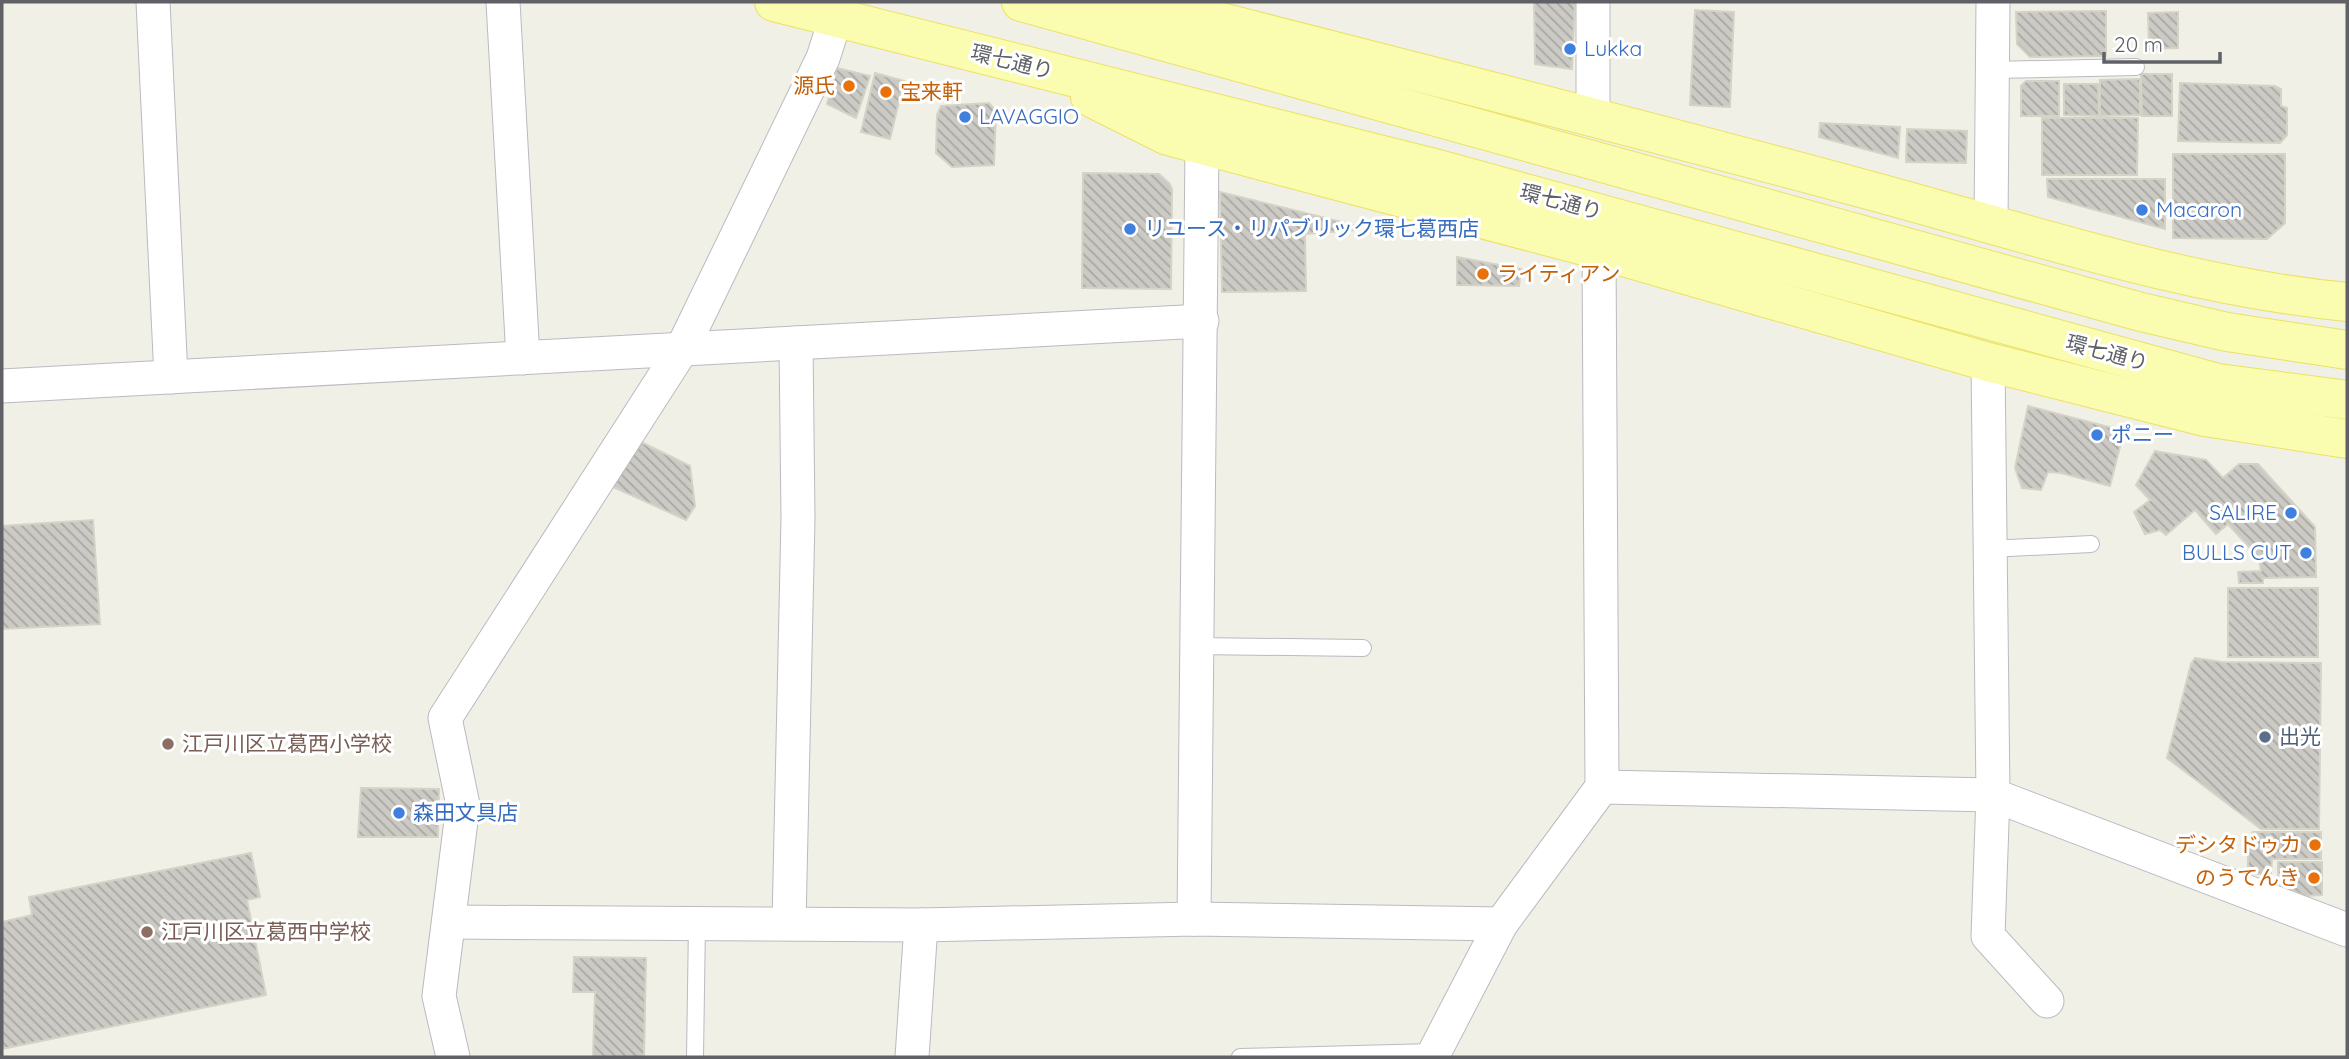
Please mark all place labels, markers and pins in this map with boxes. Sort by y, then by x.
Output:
place label: Lukka [1584,35,1642,61]
marker: Lukka [1562,41,1578,57]
place label: 源氏 [793,72,835,98]
marker: 源氏 [841,78,857,94]
place label: 宝来軒 [900,78,963,104]
marker: 宝来軒 [878,84,894,100]
place label: LAVAGGIO [979,103,1079,129]
marker: LAVAGGIO [957,109,973,125]
place label: Macaron [2156,196,2242,222]
marker: Macaron [2134,202,2150,218]
place label: リユース・リパブリック環七葛西店 [1144,215,1479,241]
marker: リユース・リパブリック環七葛西店 [1122,221,1138,237]
place label: ライティアン [1497,260,1620,286]
marker: ライティアン [1475,266,1491,282]
place label: ポニー [2111,421,2174,447]
marker: ポニー [2089,427,2105,443]
place label: SALIRE [2209,499,2277,525]
marker: SALIRE [2283,505,2299,521]
place label: BULLS CUT [2182,539,2292,565]
marker: BULLS CUT [2298,545,2314,561]
place label: 出光 [2279,723,2321,749]
marker: 出光 [2257,729,2273,745]
place label: 江戸川区立葛西小学校 [182,730,392,756]
marker: 江戸川区立葛西小学校 [160,736,176,752]
place label: 森田文具店 [413,799,518,825]
marker: 森田文具店 [391,805,407,821]
place label: デシタドゥカ [2175,831,2301,857]
marker: デシタドゥカ [2307,837,2323,853]
place label: のうてんき [2195,864,2300,890]
marker: のうてんき [2306,870,2322,886]
place label: 江戸川区立葛西中学校 [161,918,371,944]
marker: 江戸川区立葛西中学校 [139,924,155,940]

